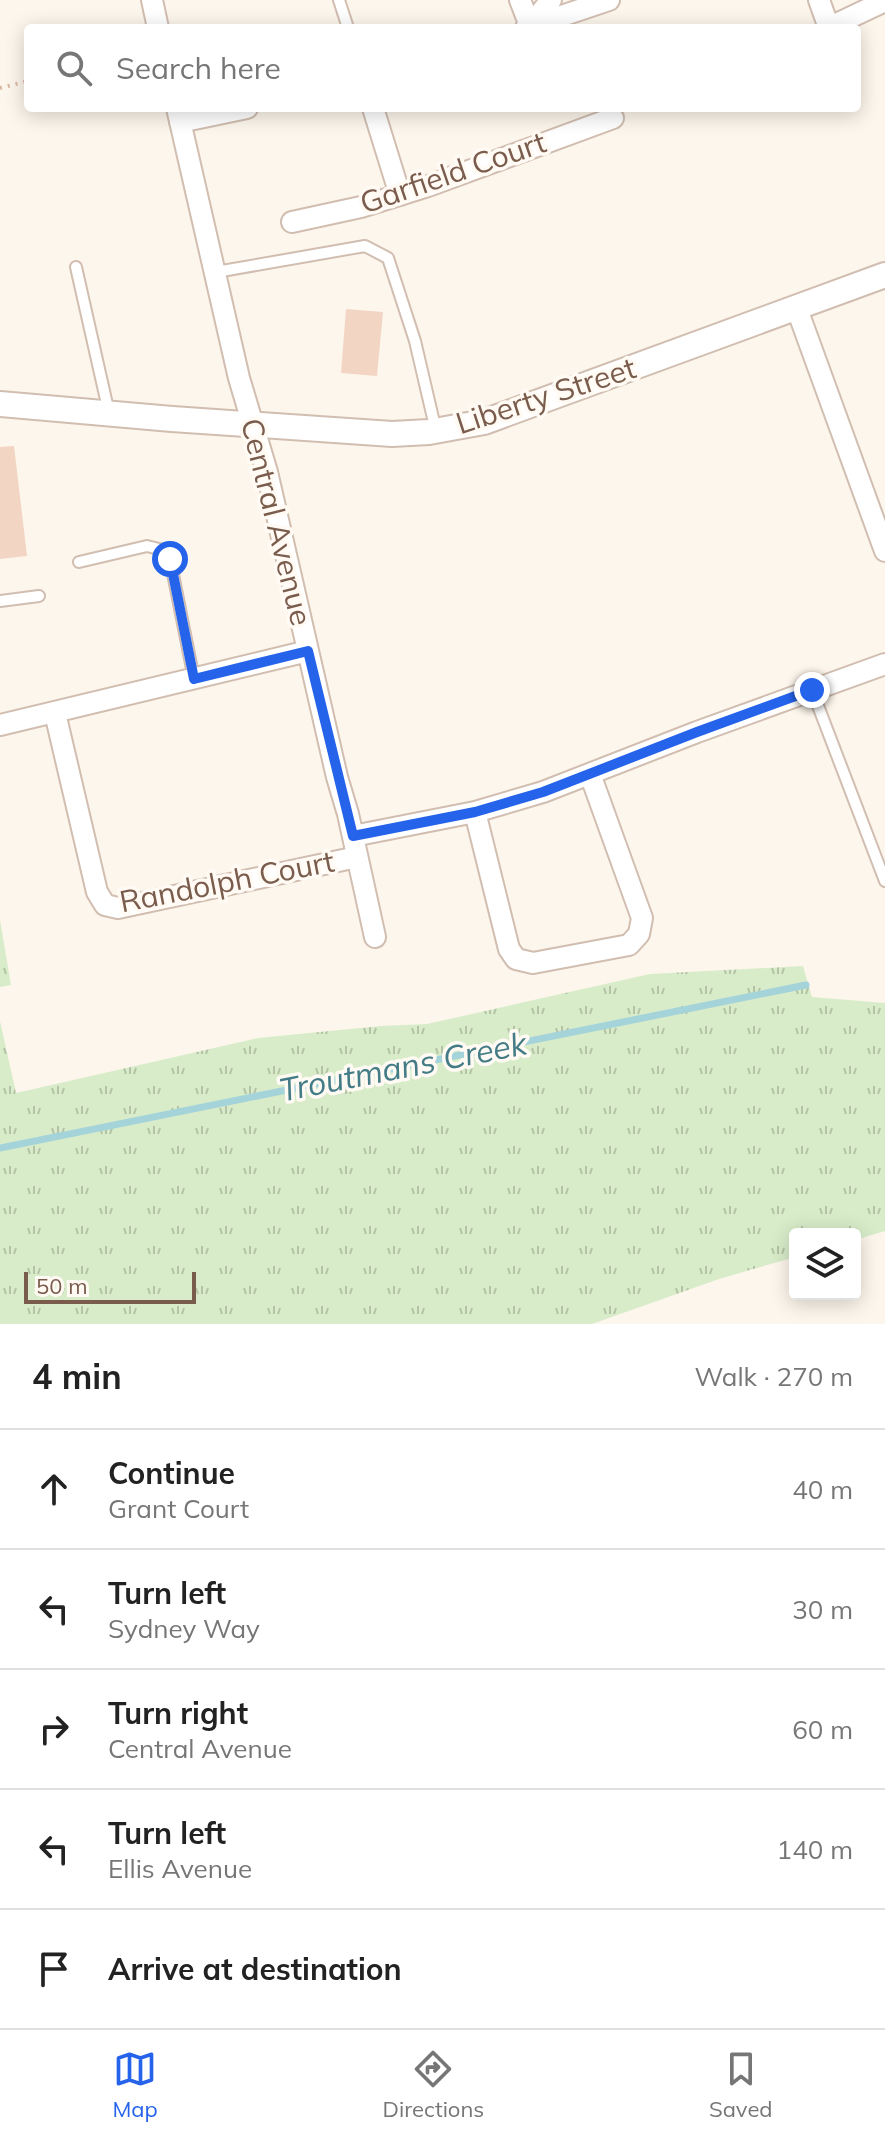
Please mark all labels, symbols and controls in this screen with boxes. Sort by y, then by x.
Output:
search box [24,24,861,112]
icon: search [52,46,96,90]
text: Search here [116,49,281,87]
street label: Garfield Court [355,122,551,222]
street label: Liberty Street [451,348,640,442]
street label: Central Avenue [233,414,321,629]
route start [152,541,188,577]
route end [794,672,830,708]
street label: Randolph Court [116,842,337,920]
water label: Troutmans Creek [276,1022,531,1110]
map controls [789,1228,861,1300]
button: layers [789,1228,861,1300]
scale bar [24,1268,196,1304]
text: 50 m [36,1272,87,1300]
text: 4 min [32,1355,122,1398]
text: Walk · 270 m [694,1360,853,1393]
text: Continue [108,1454,235,1492]
icon: ahead [32,1467,76,1511]
text: 40 m [792,1473,853,1506]
text: Grant Court [108,1492,249,1525]
text: Turn left [108,1574,226,1612]
icon: left [32,1587,76,1631]
text: 30 m [792,1593,853,1626]
text: Sydney Way [108,1612,260,1645]
text: Turn right [108,1694,248,1732]
icon: right [32,1707,76,1751]
text: 60 m [792,1713,853,1746]
text: Central Avenue [108,1732,292,1765]
text: Turn left [108,1814,226,1852]
icon: left [32,1827,76,1871]
text: 140 m [777,1833,853,1866]
text: Ellis Avenue [108,1852,252,1885]
icon: arrive [32,1947,76,1991]
text: Arrive at destination [108,1950,402,1988]
tab: Map [112,2047,158,2123]
tab: Directions [383,2047,484,2123]
tab: Saved [709,2047,773,2123]

